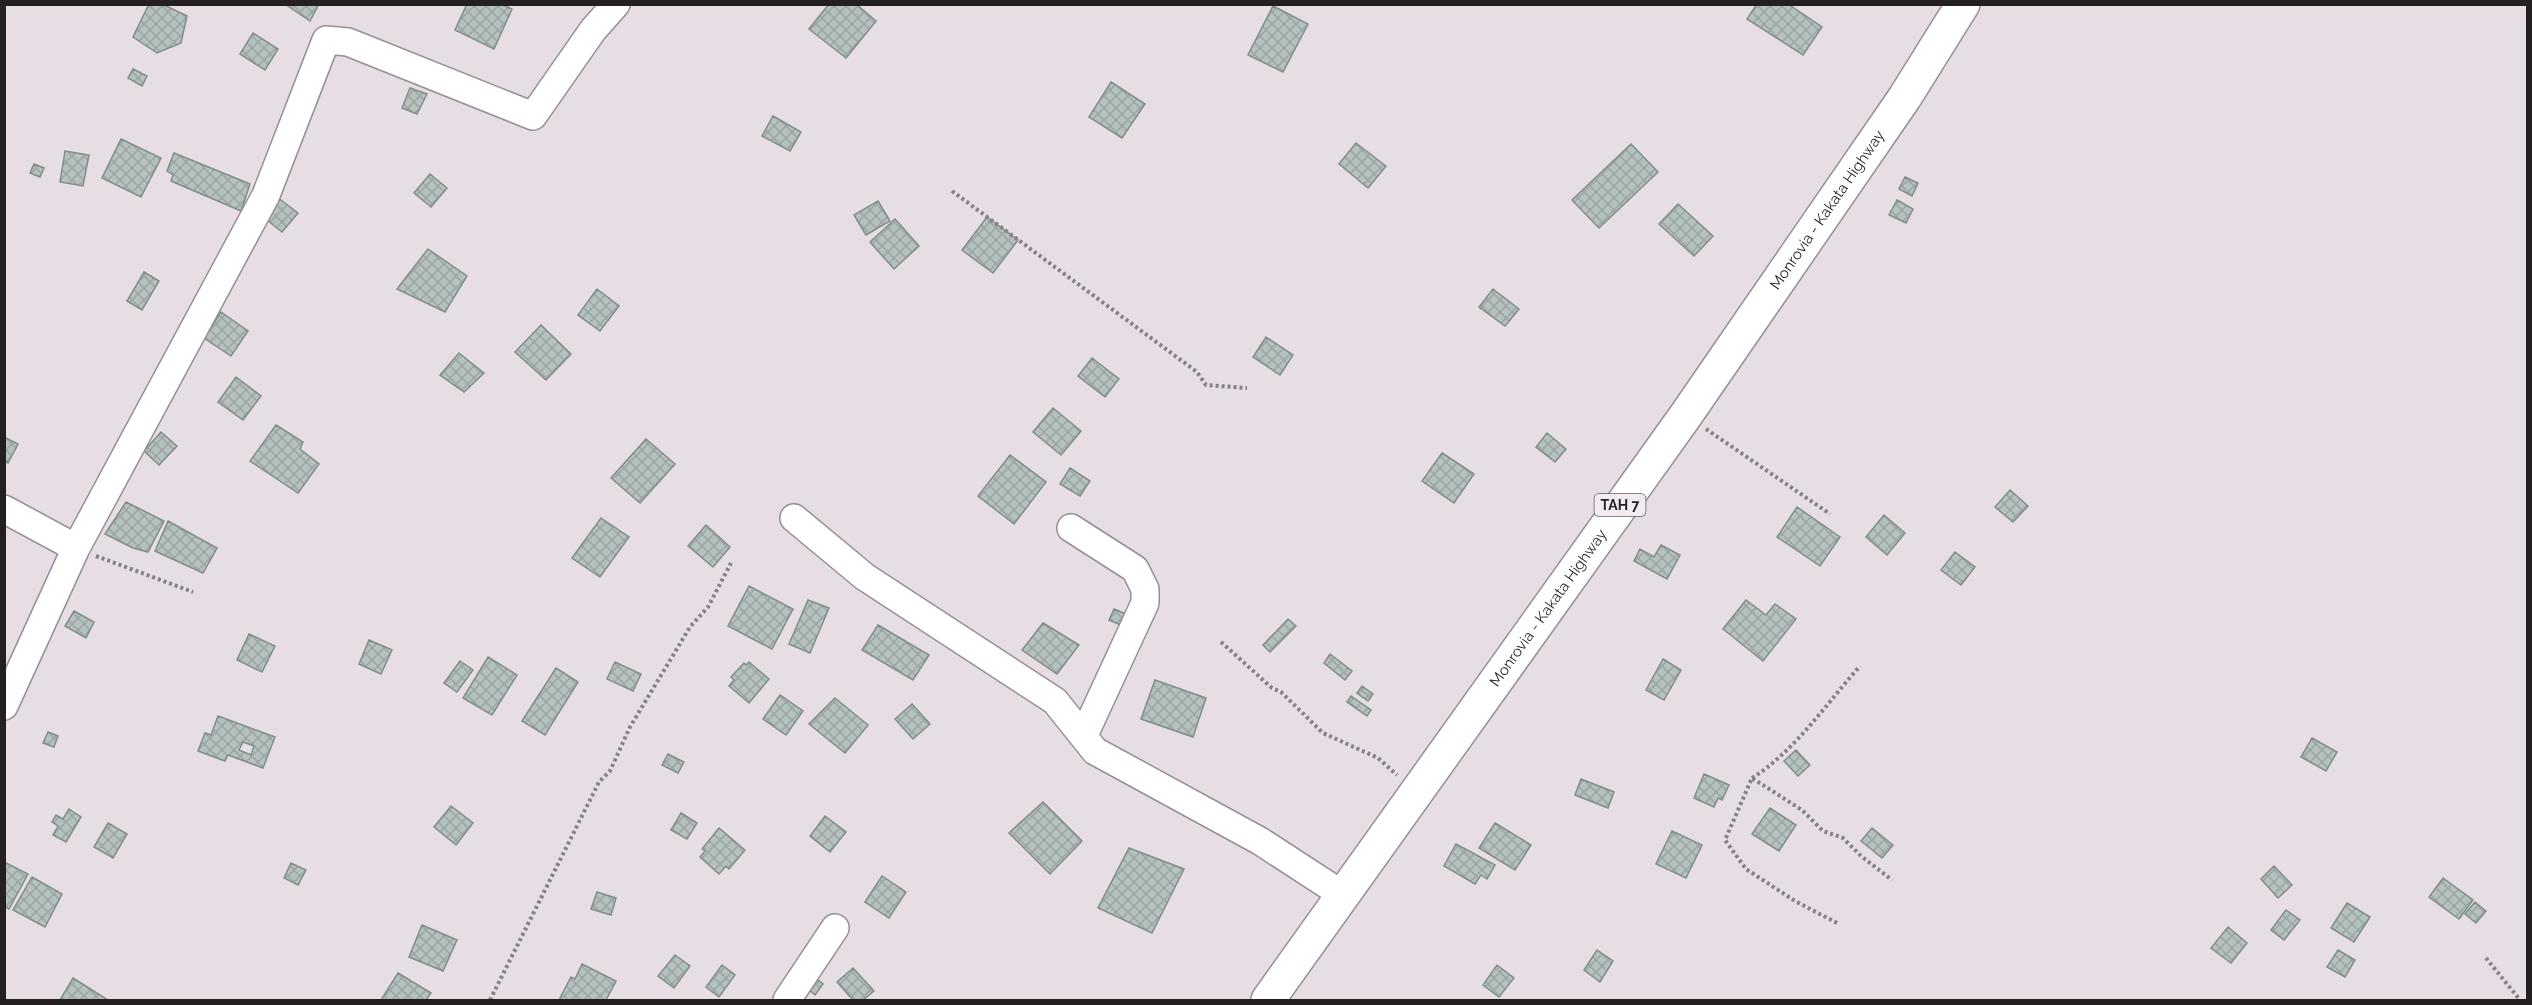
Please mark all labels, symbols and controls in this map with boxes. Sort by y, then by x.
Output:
street label: Monrovia - Kakata Highway [1766,127,1888,293]
road number: TAH 7 [1594,494,1646,516]
street label: Monrovia - Kakata Highway [1486,526,1611,690]

